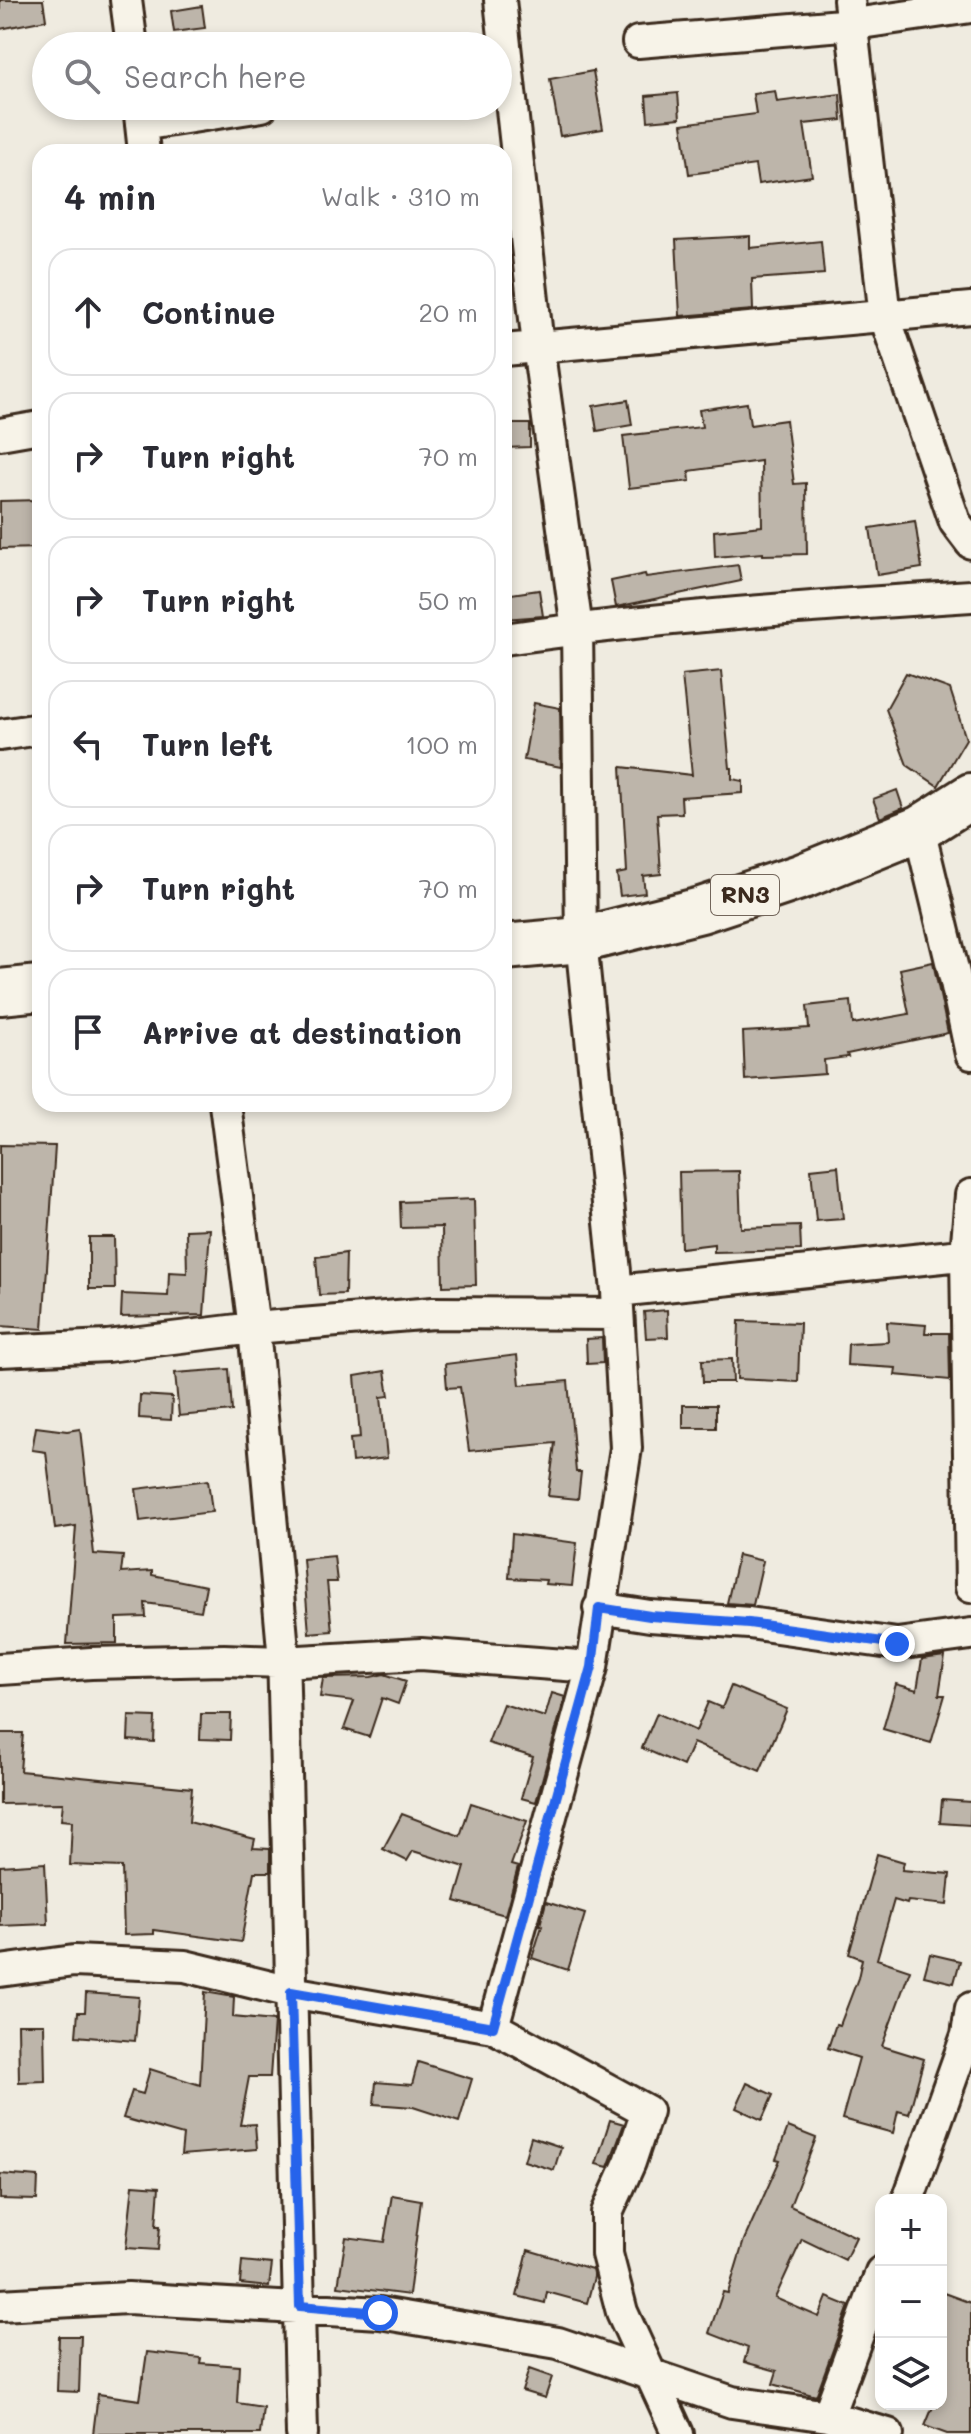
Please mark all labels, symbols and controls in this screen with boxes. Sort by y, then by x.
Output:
search box [32,32,512,120]
icon: search [60,54,104,98]
text: Search here [124,56,307,96]
text: 4 min [64,174,156,219]
text: Walk · 310 m [321,179,480,213]
icon: ahead [66,290,110,334]
text: Continue [142,292,275,332]
text: 20 m [418,295,478,329]
icon: right [66,434,110,478]
text: Turn right [142,436,295,476]
text: 70 m [418,439,478,473]
icon: right [66,578,110,622]
text: Turn right [142,580,295,620]
text: 50 m [418,583,478,617]
icon: left [66,722,110,766]
text: Turn left [142,724,273,764]
text: 100 m [405,727,478,761]
icon: right [66,866,110,910]
text: Turn right [142,868,295,908]
text: 70 m [418,871,478,905]
road number: RN3 [711,875,779,915]
icon: arrive [66,1010,110,1054]
text: Arrive at destination [142,1012,462,1052]
route end [879,1626,915,1662]
map controls [875,2194,947,2410]
button: + [875,2194,947,2266]
button: − [875,2266,947,2338]
route start [362,2295,398,2331]
button: layers [875,2338,947,2410]

